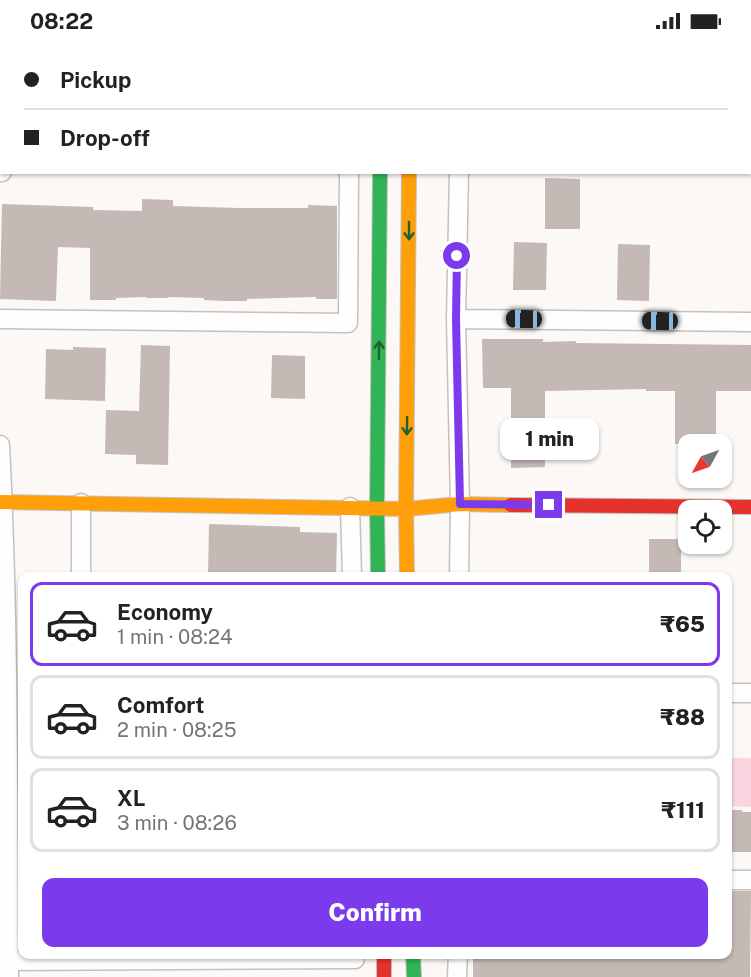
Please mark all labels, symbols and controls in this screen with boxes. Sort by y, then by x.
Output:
text: 08:22 [30,8,93,34]
text: Pickup [60,67,131,93]
text: Drop-off [60,125,150,151]
one-way arrow [403,220,415,240]
route start [443,242,470,269]
car [506,310,542,328]
car [642,312,678,330]
one-way arrow [373,340,385,360]
one-way arrow [402,415,413,435]
callout: 1 min [500,418,598,460]
text: 1 min [525,427,574,451]
north arrow [678,434,732,488]
map controls [678,434,732,554]
route end [535,491,562,518]
button: locate [678,500,732,554]
icon: car [45,597,99,651]
text: Economy [117,599,213,625]
text: ₹65 [660,611,705,637]
text: 1 min · 08:24 [117,625,233,649]
icon: car [45,690,99,744]
text: Comfort [117,692,204,718]
text: ₹88 [660,704,705,730]
text: 2 min · 08:25 [117,718,237,742]
icon: car [45,783,99,837]
text: XL [117,785,145,811]
text: ₹111 [661,797,705,823]
text: 3 min · 08:26 [117,811,237,835]
button: Confirm [42,878,708,947]

